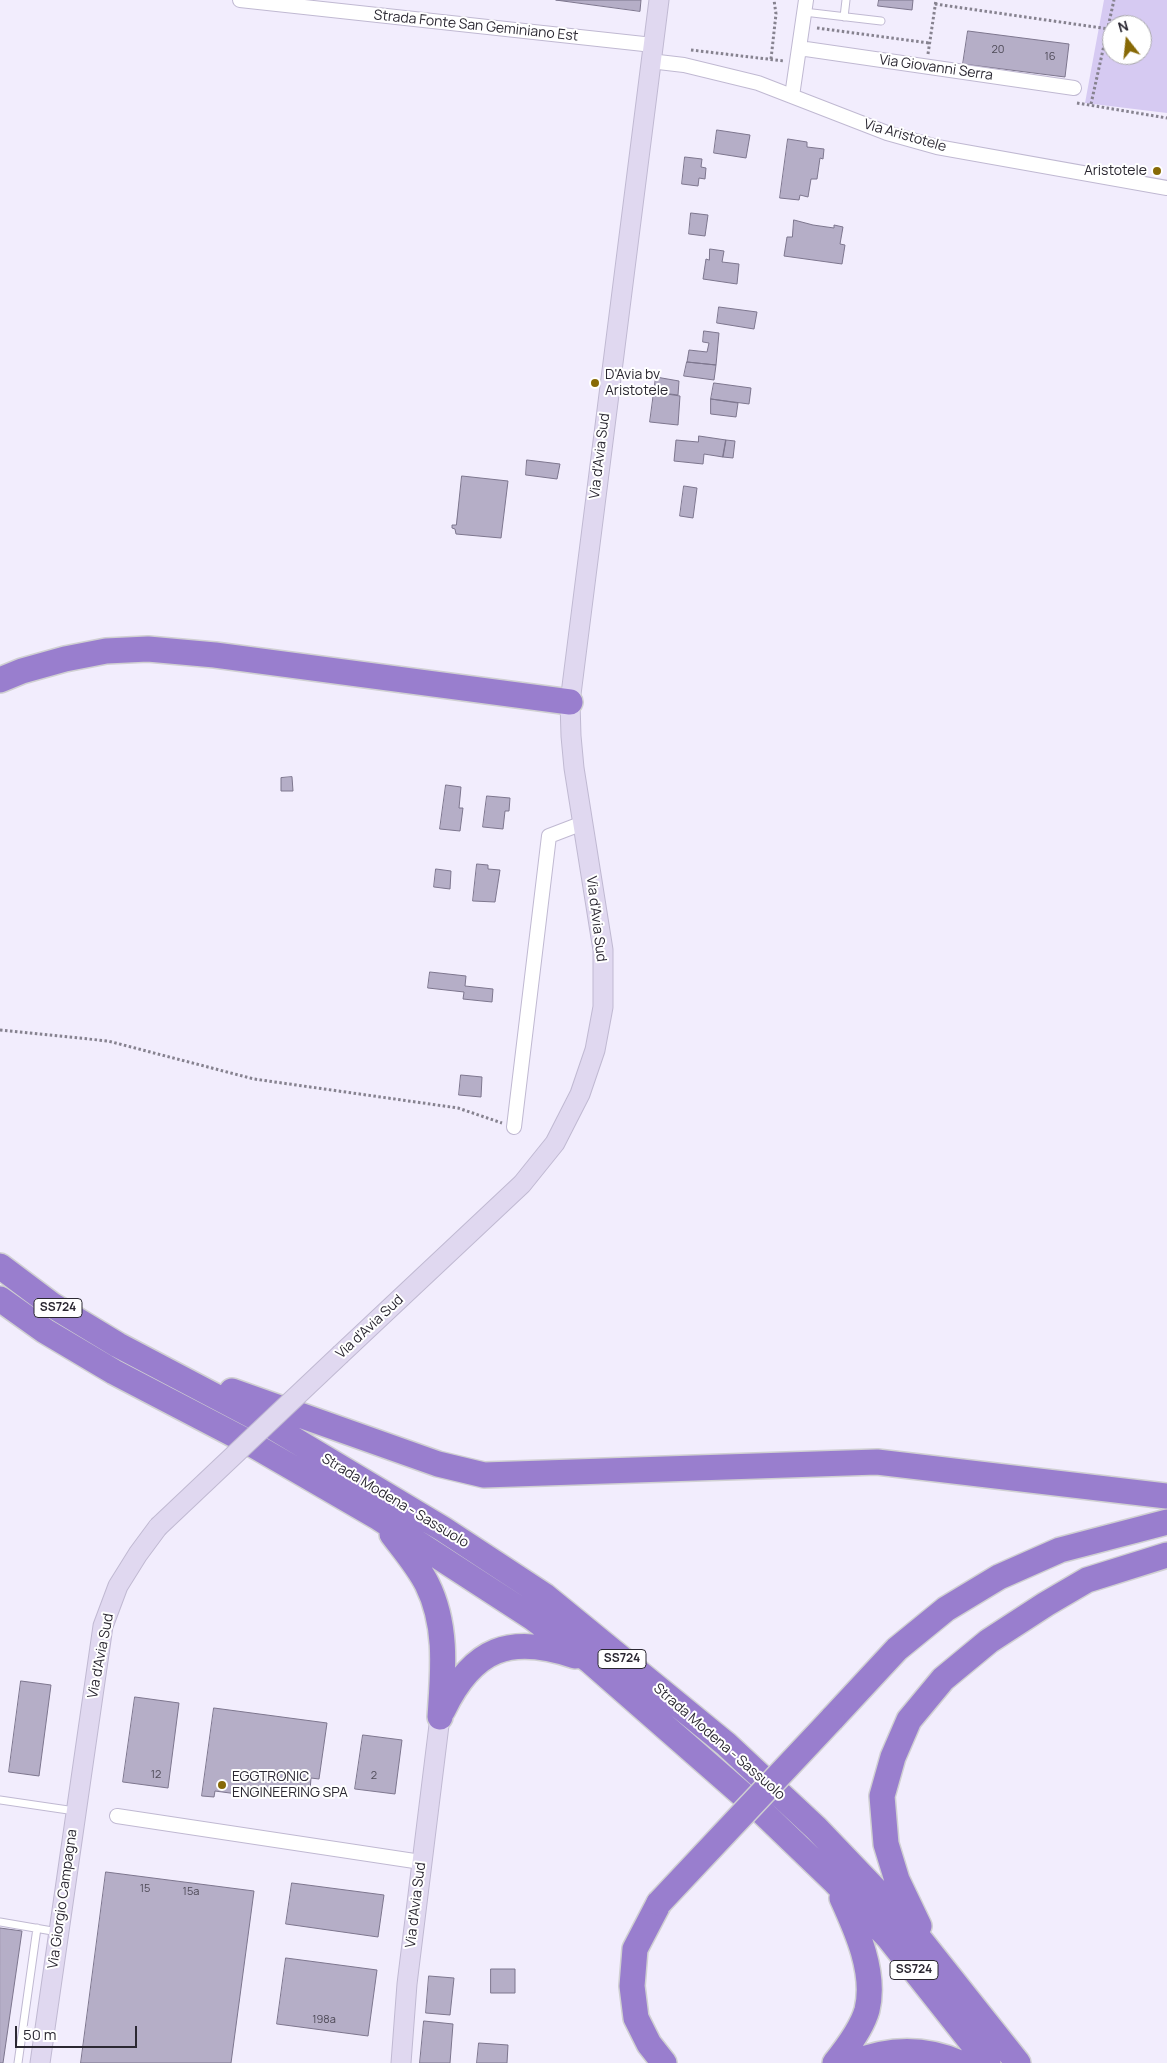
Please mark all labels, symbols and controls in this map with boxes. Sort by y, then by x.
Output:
street label: Strada Fonte San Geminiano Est [373,7,579,45]
north arrow [1102,15,1152,65]
text: N [1116,16,1130,37]
house number: 20 [992,43,1004,57]
house number: 16 [1044,50,1056,64]
street label: Via Giovanni Serra [878,52,994,84]
street label: Via Aristotele [862,116,948,156]
place label: Aristotele [1084,163,1147,179]
marker: Aristotele [1151,165,1163,177]
place label: D'Avia bv Aristotele [605,367,668,400]
marker: D'Avia bv Aristotele [589,377,601,389]
street label: Via d'Avia Sud [586,412,614,500]
street label: Via d'Avia Sud [582,875,610,963]
street label: Via d'Avia Sud [333,1291,407,1363]
road number: SS724 [34,1299,82,1318]
street label: Strada Modena - Sassuolo [318,1450,472,1552]
street label: Via d'Avia Sud [85,1612,117,1700]
road number: SS724 [598,1650,646,1668]
street label: Strada Modena - Sassuolo [650,1680,788,1804]
house number: 12 [151,1768,161,1782]
place label: EGGTRONIC ENGINEERING SPA [232,1769,348,1801]
house number: 2 [371,1769,377,1783]
marker: EGGTRONIC ENGINEERING SPA [216,1779,228,1791]
street label: Via Giorgio Campagna [45,1828,81,1970]
street label: Via d'Avia Sud [402,1861,430,1949]
house number: 15 [140,1882,150,1896]
house number: 15a [183,1885,199,1899]
road number: SS724 [890,1960,938,1980]
house number: 198a [312,2013,336,2027]
scale bar [18,2016,140,2048]
text: 50 m [23,2024,57,2045]

